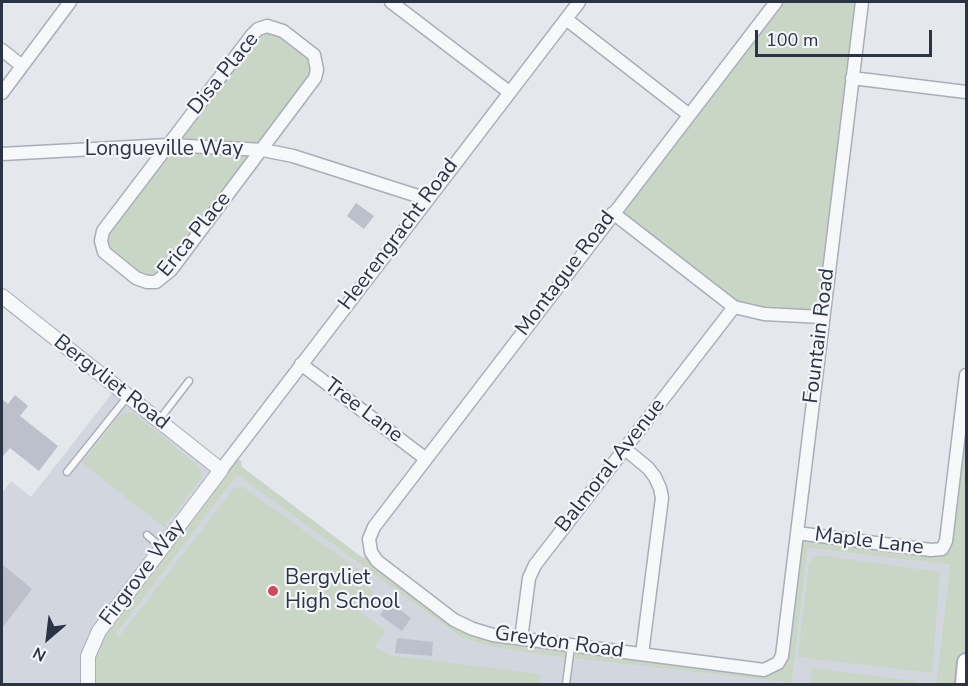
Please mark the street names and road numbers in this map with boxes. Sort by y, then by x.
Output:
street label: Disa Place [183,28,265,120]
street label: Longueville Way [85,137,243,163]
street label: Heerengracht Road [334,154,464,316]
street label: Erica Place [153,187,237,283]
street label: Montague Road [511,207,621,341]
street label: Fountain Road [799,267,841,405]
street label: Bergvliet Road [48,330,174,436]
street label: Tree Lane [319,373,407,449]
street label: Balmoral Avenue [551,394,671,538]
street label: Firgrove Way [95,515,191,631]
street label: Maple Lane [813,523,925,561]
street label: Greyton Road [493,621,625,665]

